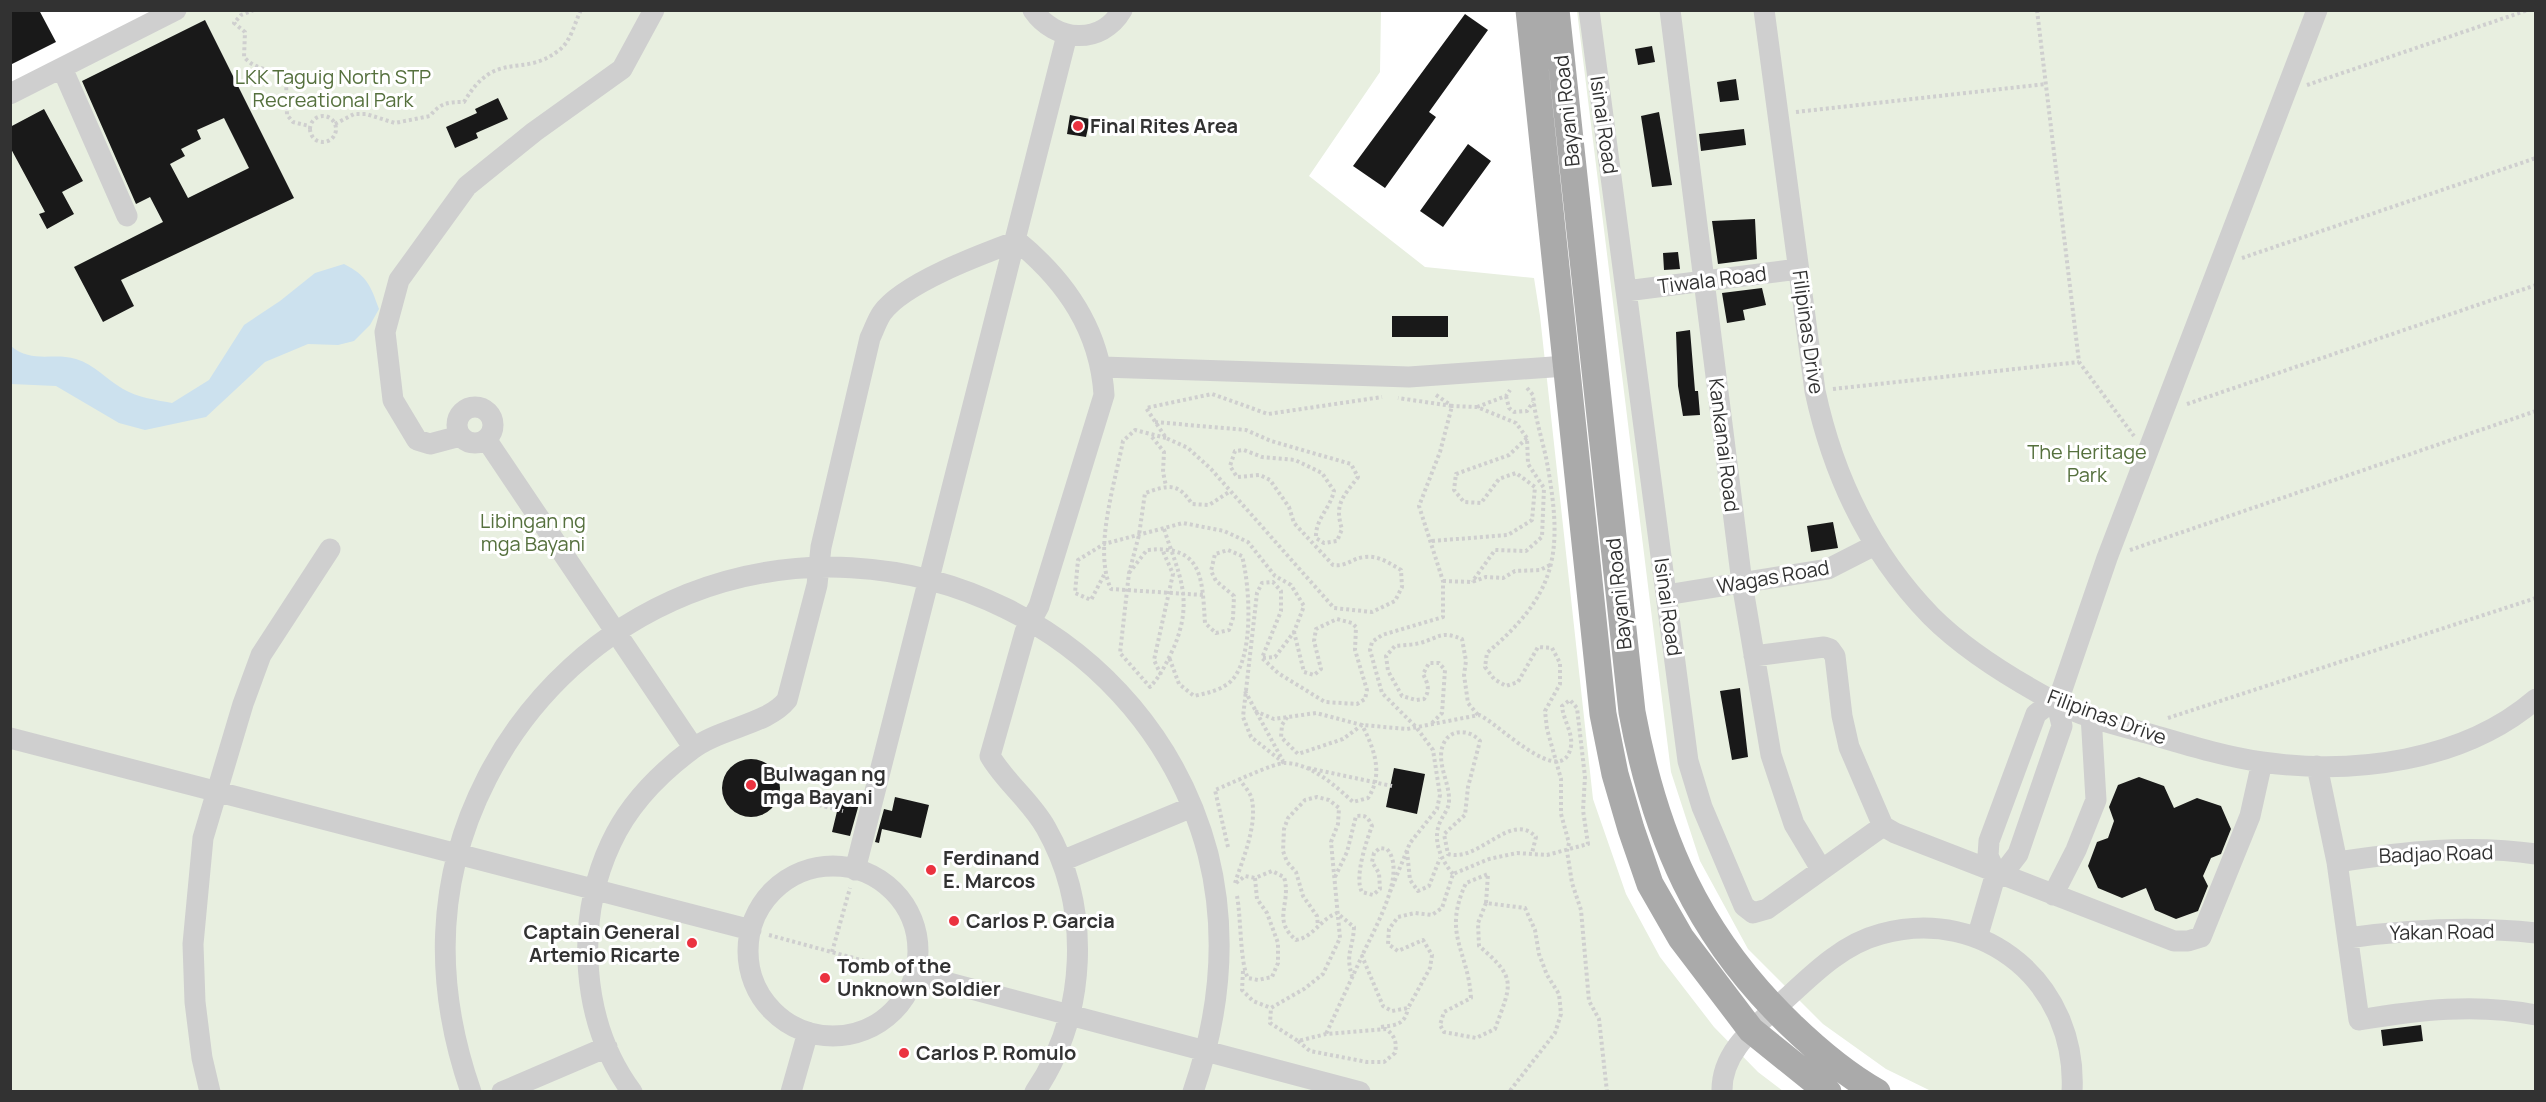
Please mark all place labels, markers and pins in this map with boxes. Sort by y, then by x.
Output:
place label: Final Rites Area [1090,112,1238,139]
marker: Final Rites Area [1071,119,1085,133]
place label: Bulwagan ng mga Bayani [763,760,886,810]
marker: Bulwagan ng mga Bayani [744,778,758,792]
place label: Ferdinand E. Marcos [943,844,1040,894]
marker: Ferdinand E. Marcos [924,863,938,877]
place label: Carlos P. Garcia [966,907,1115,934]
marker: Carlos P. Garcia [947,914,961,928]
place label: Captain General Artemio Ricarte [523,918,680,968]
marker: Captain General Artemio Ricarte [685,936,699,950]
place label: Tomb of the Unknown Soldier [837,952,1001,1002]
marker: Tomb of the Unknown Soldier [818,971,832,985]
place label: Carlos P. Romulo [916,1039,1076,1066]
marker: Carlos P. Romulo [897,1046,911,1060]

